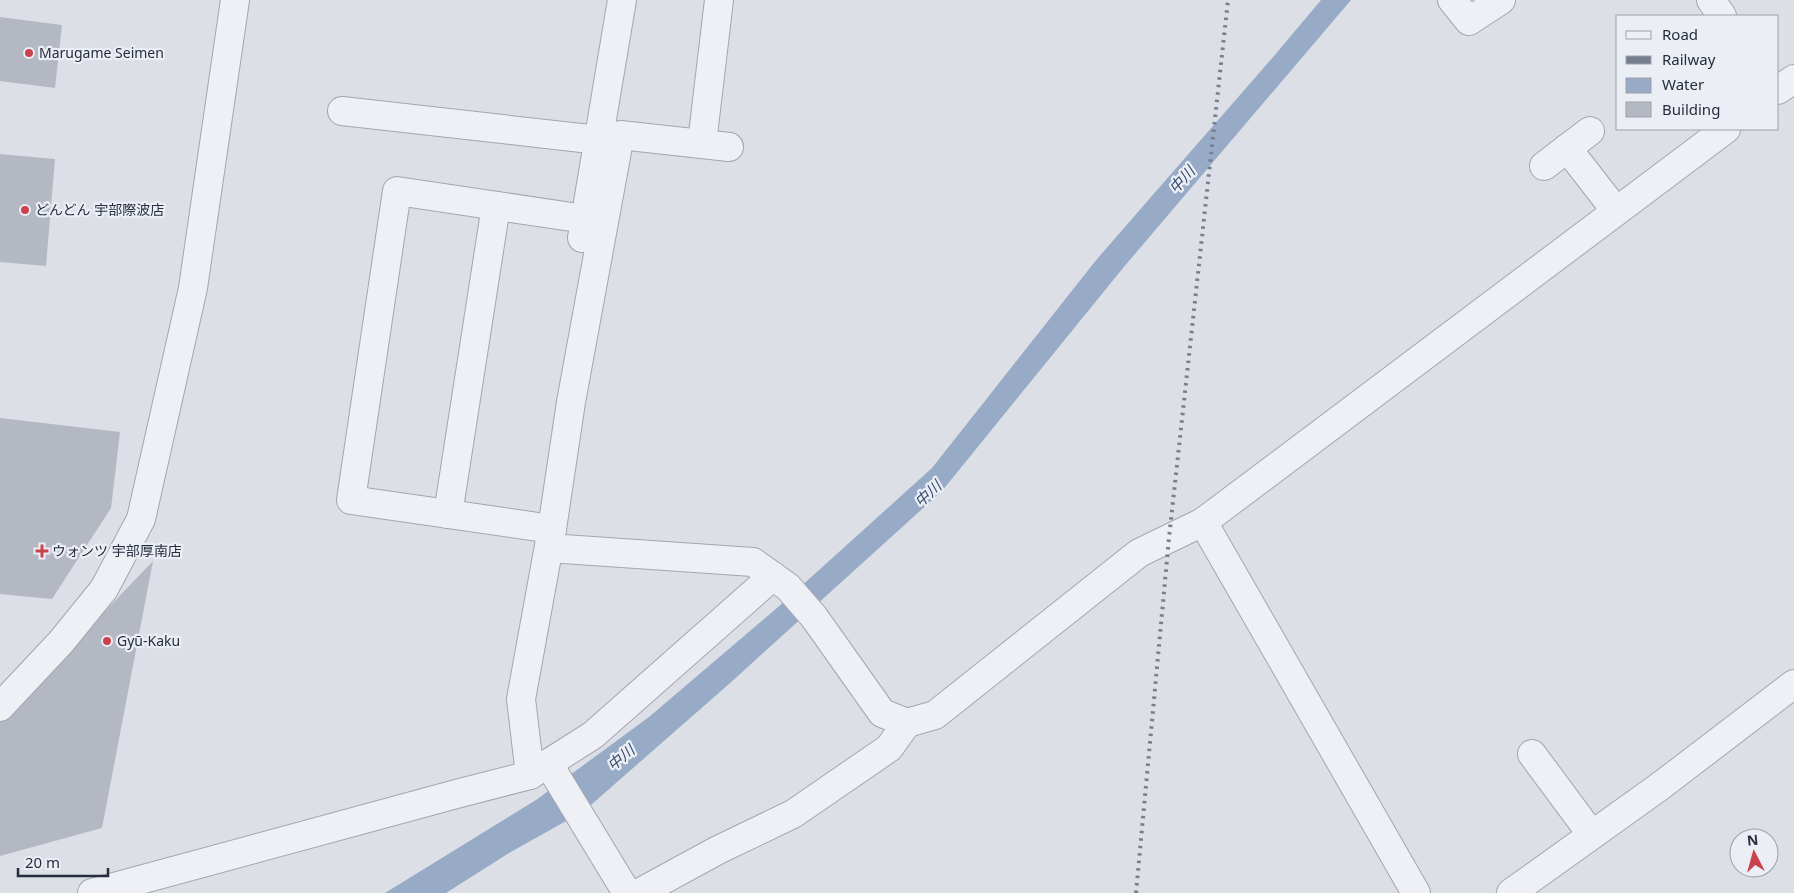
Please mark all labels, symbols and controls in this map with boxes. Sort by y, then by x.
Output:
legend [1616,15,1779,130]
text: Road [1662,24,1698,44]
place label: Marugame Seimen [39,43,164,62]
marker: Marugame Seimen [23,47,35,59]
text: Railway [1662,49,1716,69]
text: Water [1662,74,1704,94]
text: Building [1662,99,1720,119]
water label: 中川 [1164,160,1200,197]
place label: どんどん 宇部際波店 [35,200,164,219]
marker: どんどん 宇部際波店 [19,204,31,216]
water label: 中川 [910,474,947,511]
place label: ウォンツ 宇部厚南店 [52,541,182,560]
marker: ウォンツ 宇部厚南店 [36,545,48,557]
place label: Gyū-Kaku [117,631,180,650]
marker: Gyū-Kaku [101,635,113,647]
water label: 中川 [602,739,640,775]
north arrow [1729,828,1779,878]
text: N [1746,830,1759,850]
scale bar [18,846,108,878]
text: 20 m [25,852,60,872]

